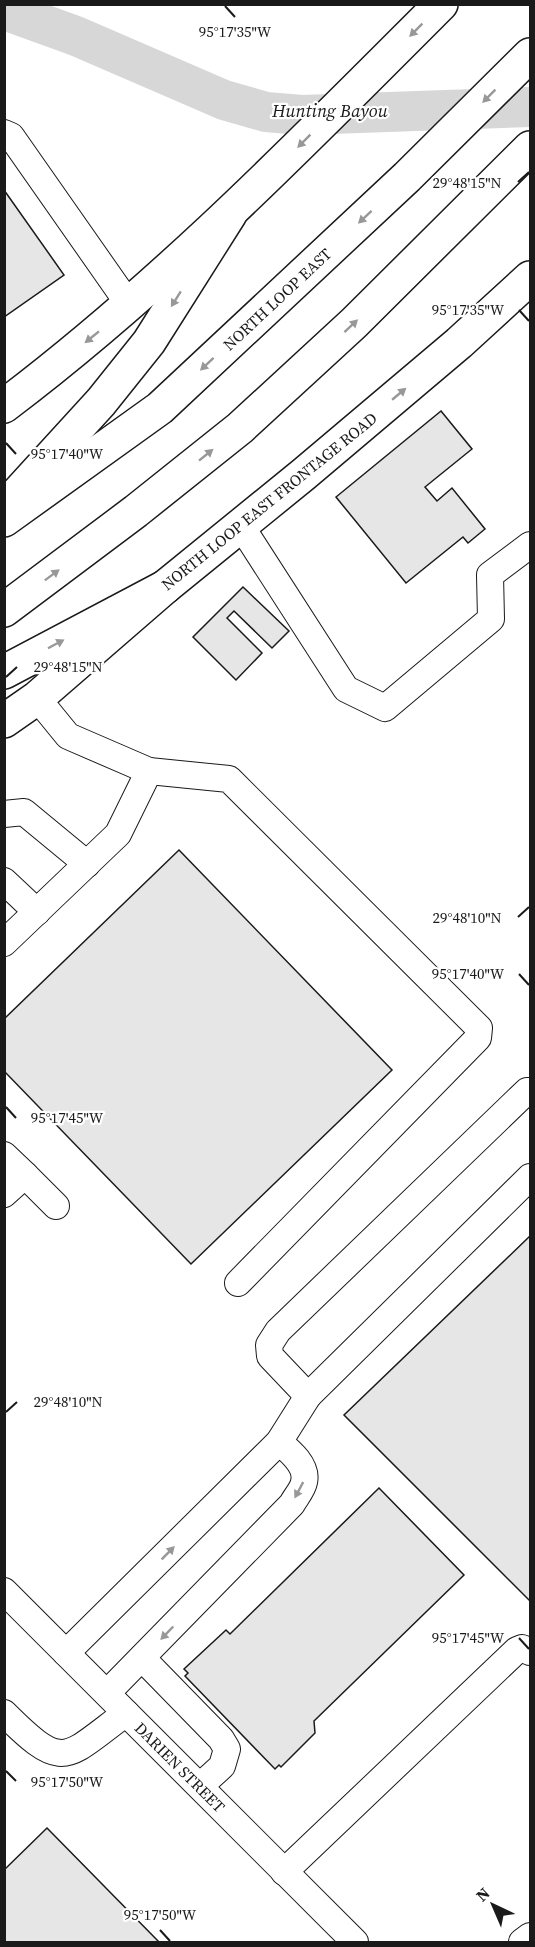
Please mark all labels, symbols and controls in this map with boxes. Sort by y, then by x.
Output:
text: 95°17'35"W [199,21,272,42]
one-way arrow [409,22,423,36]
one-way arrow [482,89,496,103]
water label: Hunting Bayou [271,98,389,123]
one-way arrow [297,133,311,147]
text: 29°48'15"N [432,172,502,193]
one-way arrow [357,210,372,224]
street label: NORTH LOOP EAST [218,243,336,355]
one-way arrow [171,291,182,307]
text: 95°17'35"W [432,299,505,320]
one-way arrow [344,319,358,333]
one-way arrow [84,331,100,344]
one-way arrow [199,357,214,371]
one-way arrow [391,388,407,401]
street label: NORTH LOOP EAST FRONTAGE ROAD [157,407,381,595]
text: 95°17'40"W [31,443,104,464]
one-way arrow [198,449,214,462]
one-way arrow [43,569,59,581]
one-way arrow [48,639,65,649]
text: 29°48'15"N [33,656,103,677]
text: 29°48'10"N [432,907,502,928]
text: 95°17'40"W [432,963,505,984]
text: 95°17'45"W [31,1107,104,1128]
text: 29°48'10"N [33,1391,103,1412]
one-way arrow [294,1482,304,1499]
one-way arrow [160,1546,174,1560]
one-way arrow [160,1625,174,1640]
text: 95°17'45"W [432,1627,505,1648]
street label: DARIEN STREET [130,1717,230,1817]
text: 95°17'50"W [31,1771,104,1792]
north arrow [463,1875,523,1935]
text: N [471,1882,495,1906]
text: 95°17'50"W [124,1904,197,1925]

